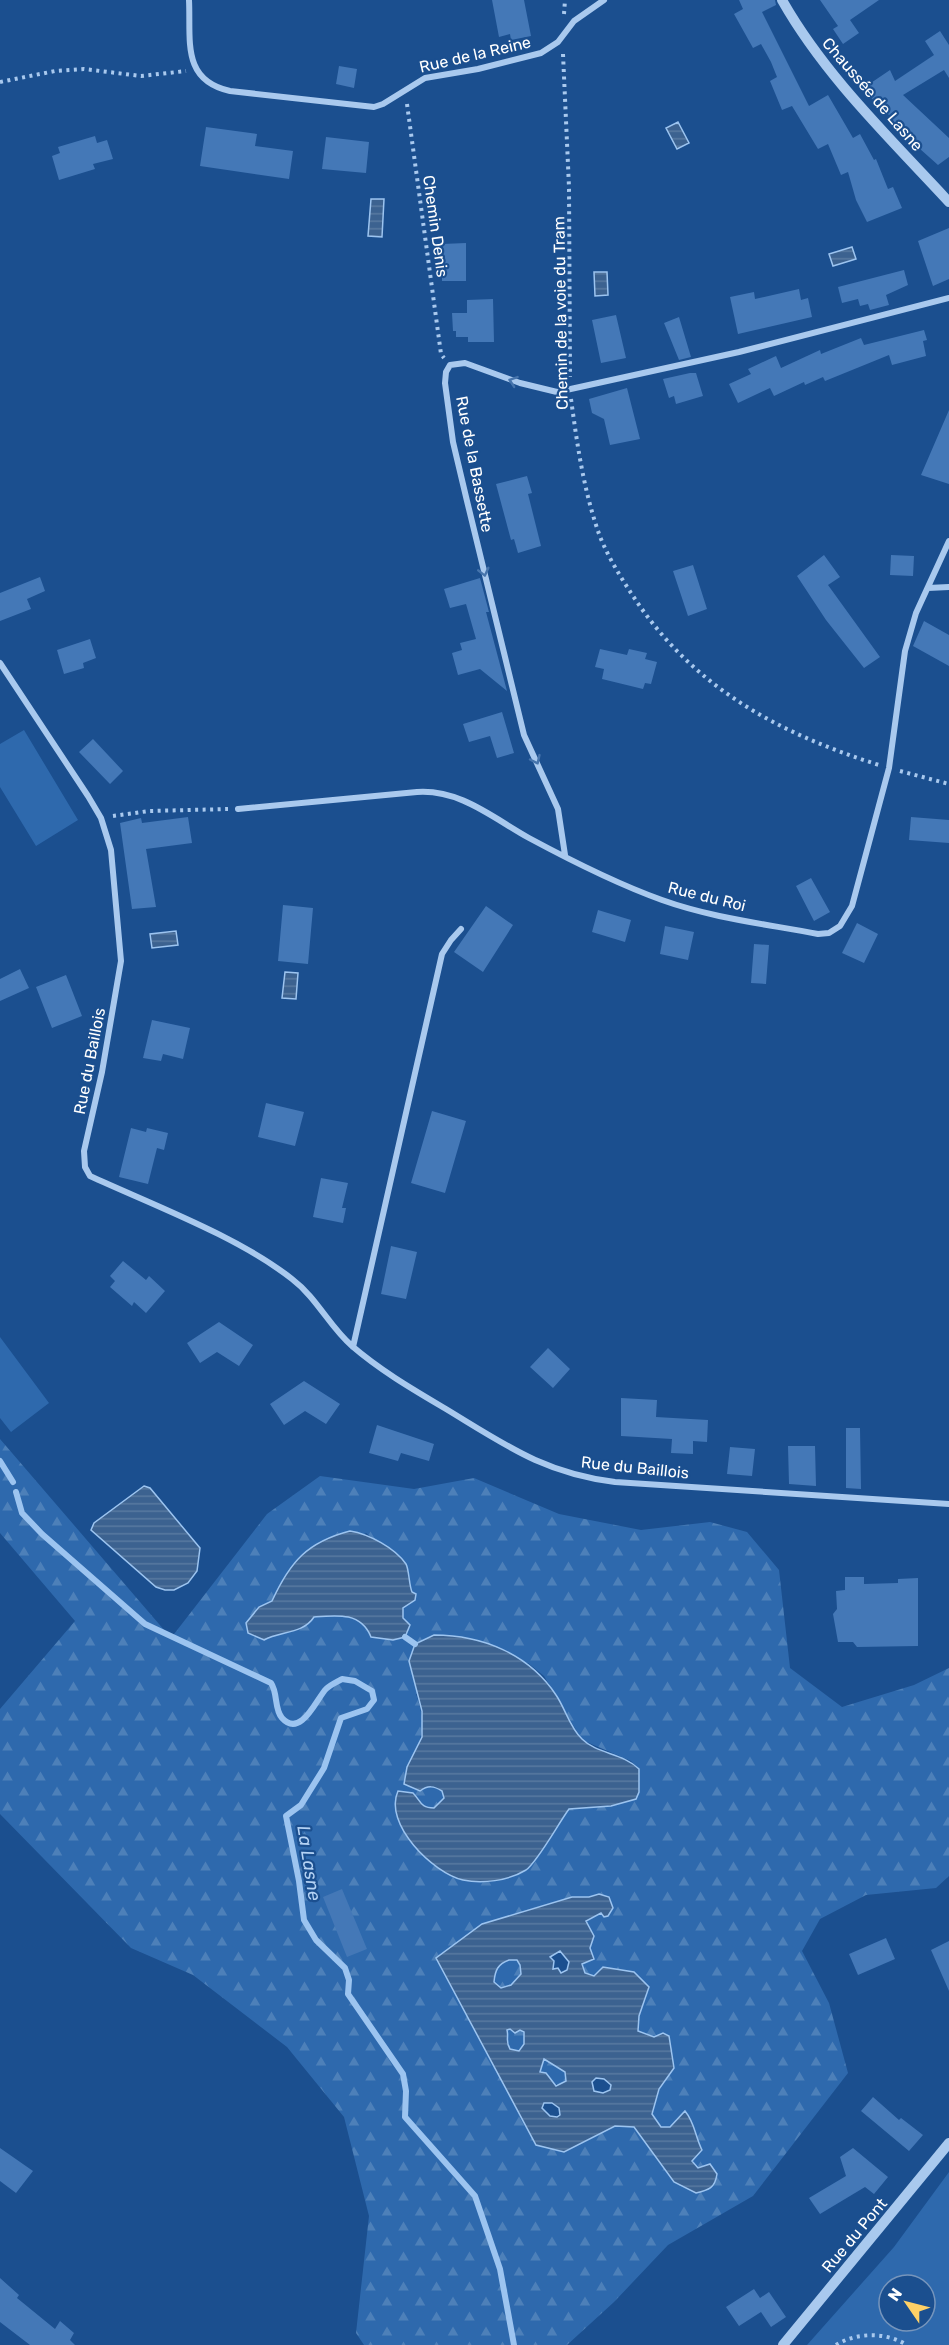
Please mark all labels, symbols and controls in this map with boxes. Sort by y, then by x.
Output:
street label: Rue de la Reine [417,32,533,77]
street label: Chaussée de Lasne [818,34,927,155]
street label: Chemin Denis [419,174,452,278]
street label: Chemin de la voie du Tram [549,216,572,410]
one-way arrow [508,375,519,388]
street label: Rue de la Bassette [452,394,497,534]
one-way arrow [477,567,490,577]
one-way arrow [529,753,541,764]
street label: Rue du Roi [666,878,748,915]
street label: Rue du Baillois [70,1006,109,1116]
street label: Rue du Baillois [580,1452,690,1483]
water label: La Lasne [292,1824,326,1902]
street label: Rue du Pont [818,2194,891,2276]
north arrow [877,2273,937,2333]
text: N [884,2285,906,2305]

